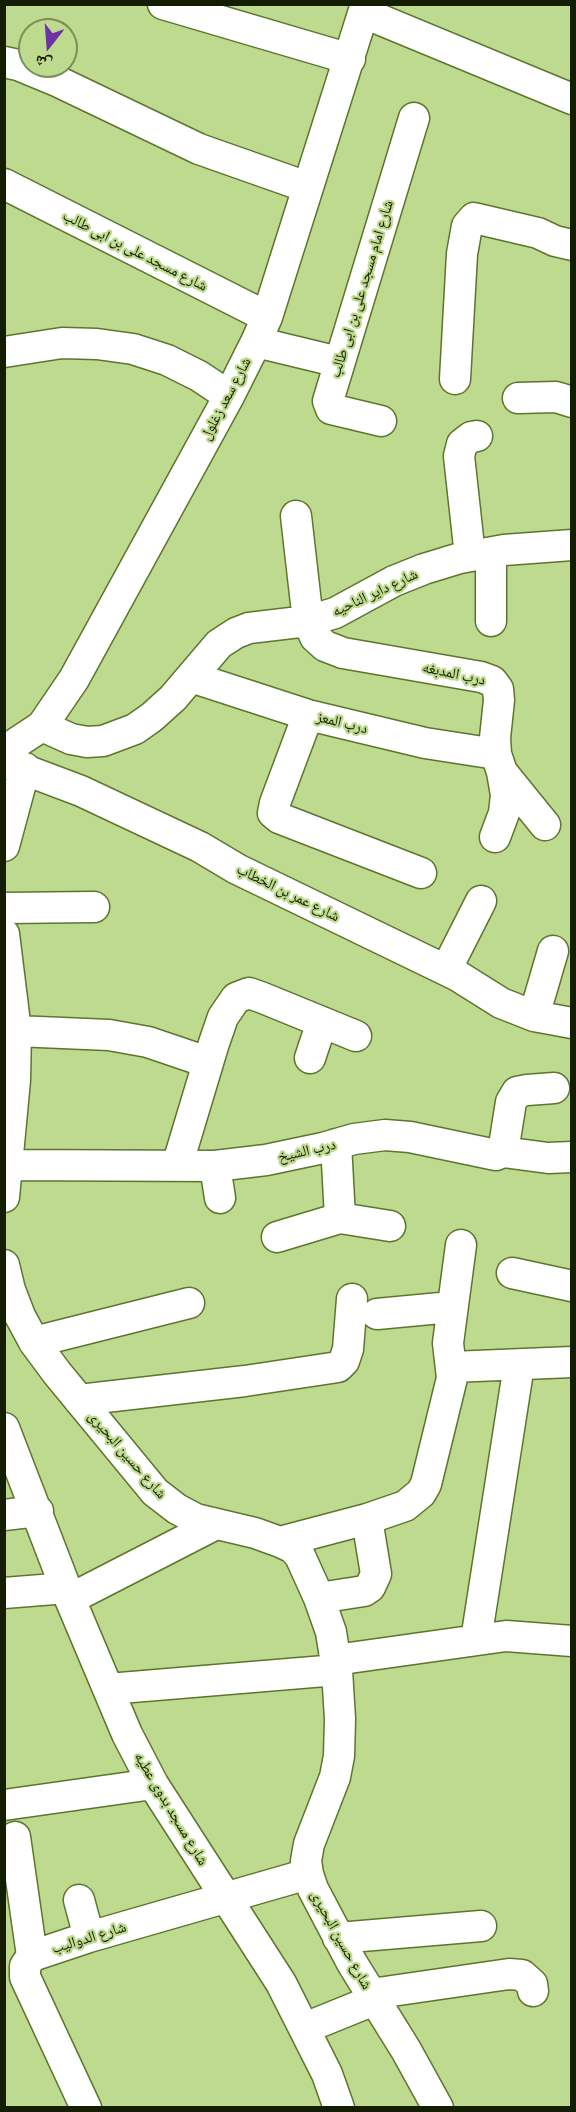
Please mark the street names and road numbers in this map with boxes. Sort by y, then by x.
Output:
street label: شارع امام مسجد على بن ابى طالب [326,198,398,380]
street label: شارع مسجد على بن ابى طالب [60,207,210,295]
street label: شارع سعد زغلول [197,355,255,443]
street label: شارع داير الناحيه [329,565,421,621]
street label: درب المدبغه [421,659,487,689]
street label: درب المعز [315,708,369,738]
street label: شارع عمر بن الخطاب [234,860,342,926]
street label: درب الشيخ [276,1136,338,1166]
street label: شارع حسين البحيرى [84,1407,170,1503]
street label: شارع مسجد بدوى عطيه [130,1749,212,1869]
street label: شارع حسين البحيرى [306,1887,376,1993]
street label: شارع الدواليب [50,1918,128,1958]

